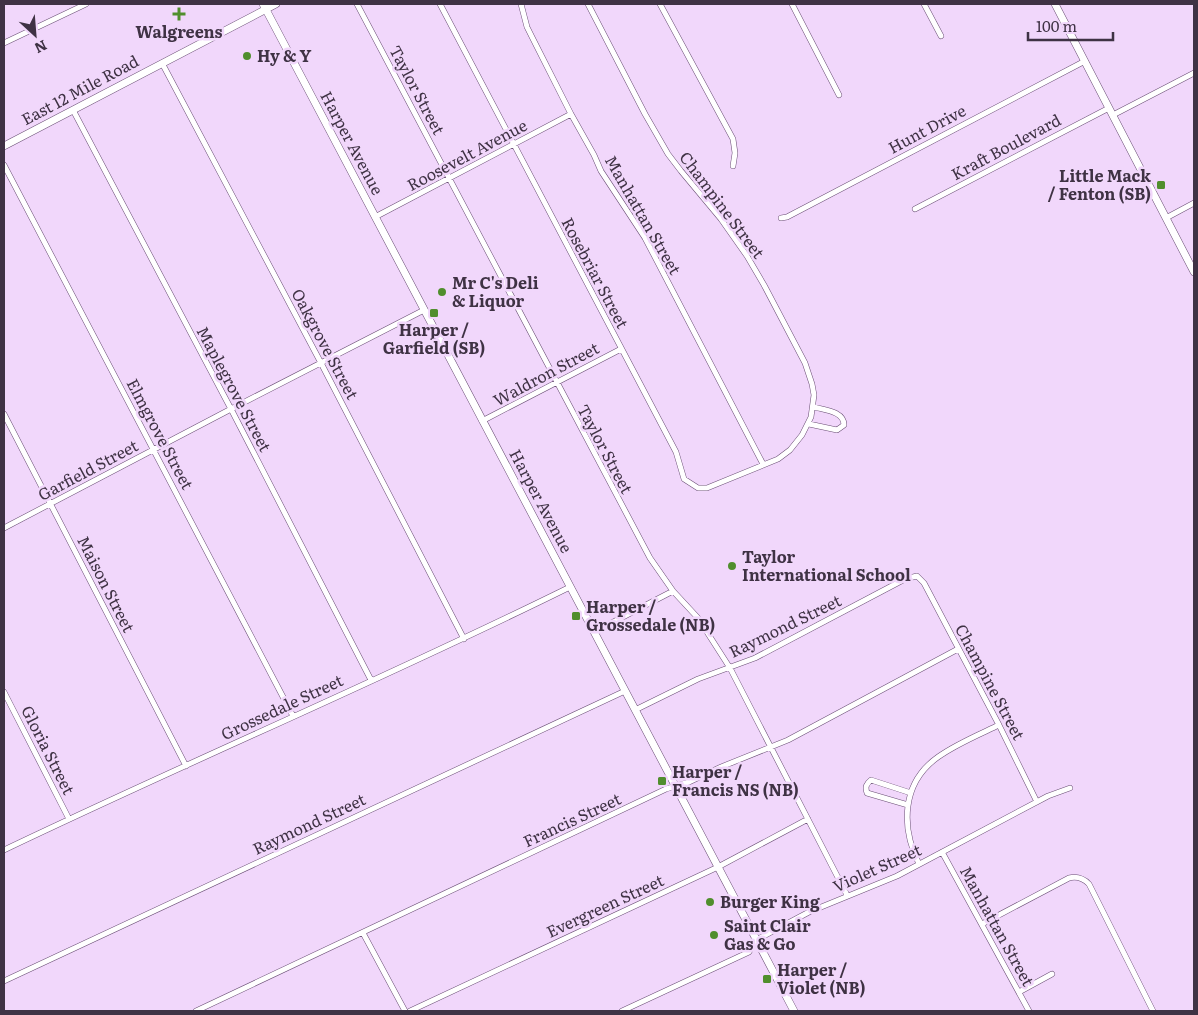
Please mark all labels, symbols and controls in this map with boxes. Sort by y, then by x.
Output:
marker: Walgreens [173,8,185,20]
north arrow [10,10,60,60]
scale bar [1028,10,1113,42]
text: 100 m [1036,14,1077,37]
place label: Walgreens [135,19,223,43]
text: N [31,36,51,59]
street label: Taylor Street [384,41,452,139]
place label: Hy & Y [257,43,311,67]
street label: East 12 Mile Road [17,48,143,130]
marker: Hy & Y [241,50,253,62]
street label: Harper Avenue [315,86,390,199]
street label: Hunt Drive [883,98,970,159]
street label: Kraft Boulevard [946,107,1065,185]
street label: Roosevelt Avenue [402,112,531,196]
street label: Champine Street [675,146,771,263]
street label: Manhattan Street [600,150,688,279]
place label: Little Mack / Fenton (SB) [1048,163,1151,205]
marker: Little Mack / Fenton (SB) [1155,179,1167,191]
street label: Rosebriar Street [556,213,636,333]
place label: Mr C's Deli & Liquor [452,270,539,312]
street label: Oakgrove Street [287,284,365,404]
marker: Mr C's Deli & Liquor [436,286,448,298]
marker: Harper / Garfield (SB) [428,307,440,319]
place label: Harper / Garfield (SB) [383,317,485,359]
street label: Maplegrove Street [192,321,278,456]
street label: Waldron Street [488,335,603,411]
street label: Elmgrove Street [121,374,201,494]
street label: Taylor Street [572,400,640,498]
street label: Garfield Street [33,432,142,506]
street label: Harper Avenue [504,444,579,557]
street label: Maison Street [72,531,142,637]
place label: Taylor International School [742,544,911,586]
marker: Taylor International School [726,560,738,572]
street label: Raymond Street [724,587,845,663]
place label: Harper / Grossedale (NB) [586,594,715,636]
marker: Harper / Grossedale (NB) [570,610,582,622]
street label: Champine Street [950,619,1032,744]
street label: Grossedale Street [217,667,347,745]
street label: Gloria Street [16,701,82,799]
place label: Harper / Francis NS (NB) [672,759,799,801]
marker: Harper / Francis NS (NB) [656,775,668,787]
street label: Raymond Street [248,786,370,860]
street label: Francis Street [519,786,625,852]
street label: Violet Street [828,837,925,897]
street label: Manhattan Street [955,861,1041,991]
street label: Evergreen Street [542,867,668,943]
place label: Burger King [720,889,820,913]
marker: Burger King [704,896,716,908]
place label: Saint Clair Gas & Go [724,913,811,955]
marker: Saint Clair Gas & Go [708,929,720,941]
place label: Harper / Violet (NB) [777,957,865,999]
marker: Harper / Violet (NB) [761,973,773,985]

